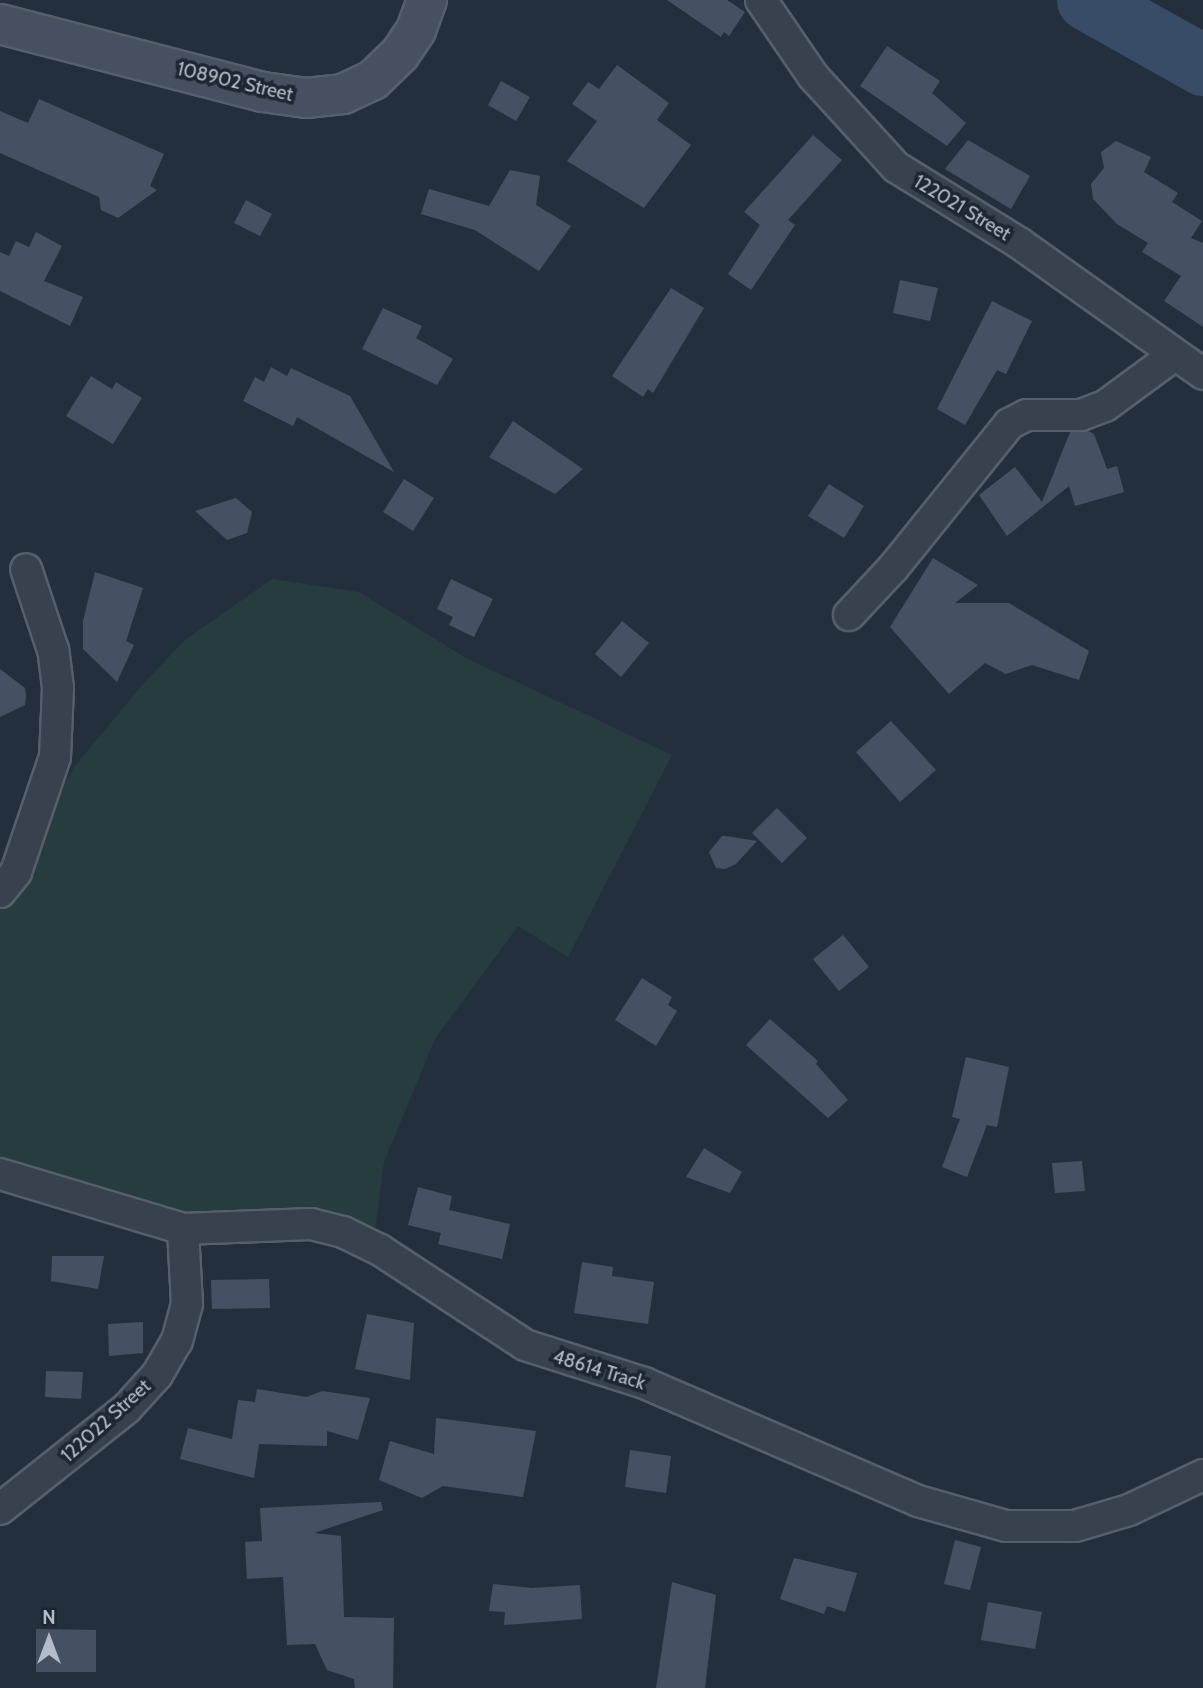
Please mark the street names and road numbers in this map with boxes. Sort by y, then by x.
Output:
street label: 108902 Street [175,58,295,106]
street label: 122021 Street [910,170,1014,246]
street label: 48614 Track [550,1345,648,1395]
street label: 122022 Street [57,1375,155,1467]

